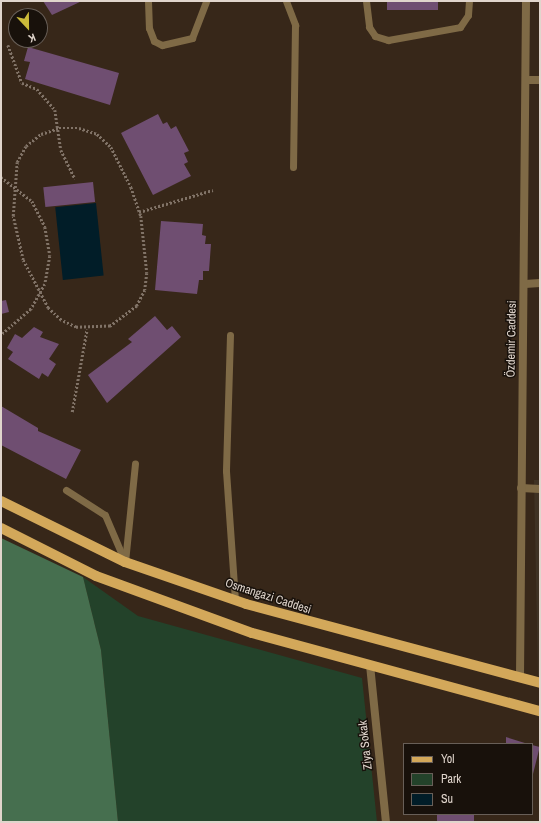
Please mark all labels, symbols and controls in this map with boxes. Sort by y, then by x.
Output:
north arrow [8,8,48,48]
text: K [26,30,38,46]
street label: Özdemir Caddesi [504,300,520,378]
street label: Osmangazi Caddesi [223,576,313,618]
street label: Ziya Sokak [356,720,376,770]
legend [403,743,533,815]
text: Yol [441,751,454,767]
text: Park [441,771,461,787]
text: Su [441,791,453,807]

